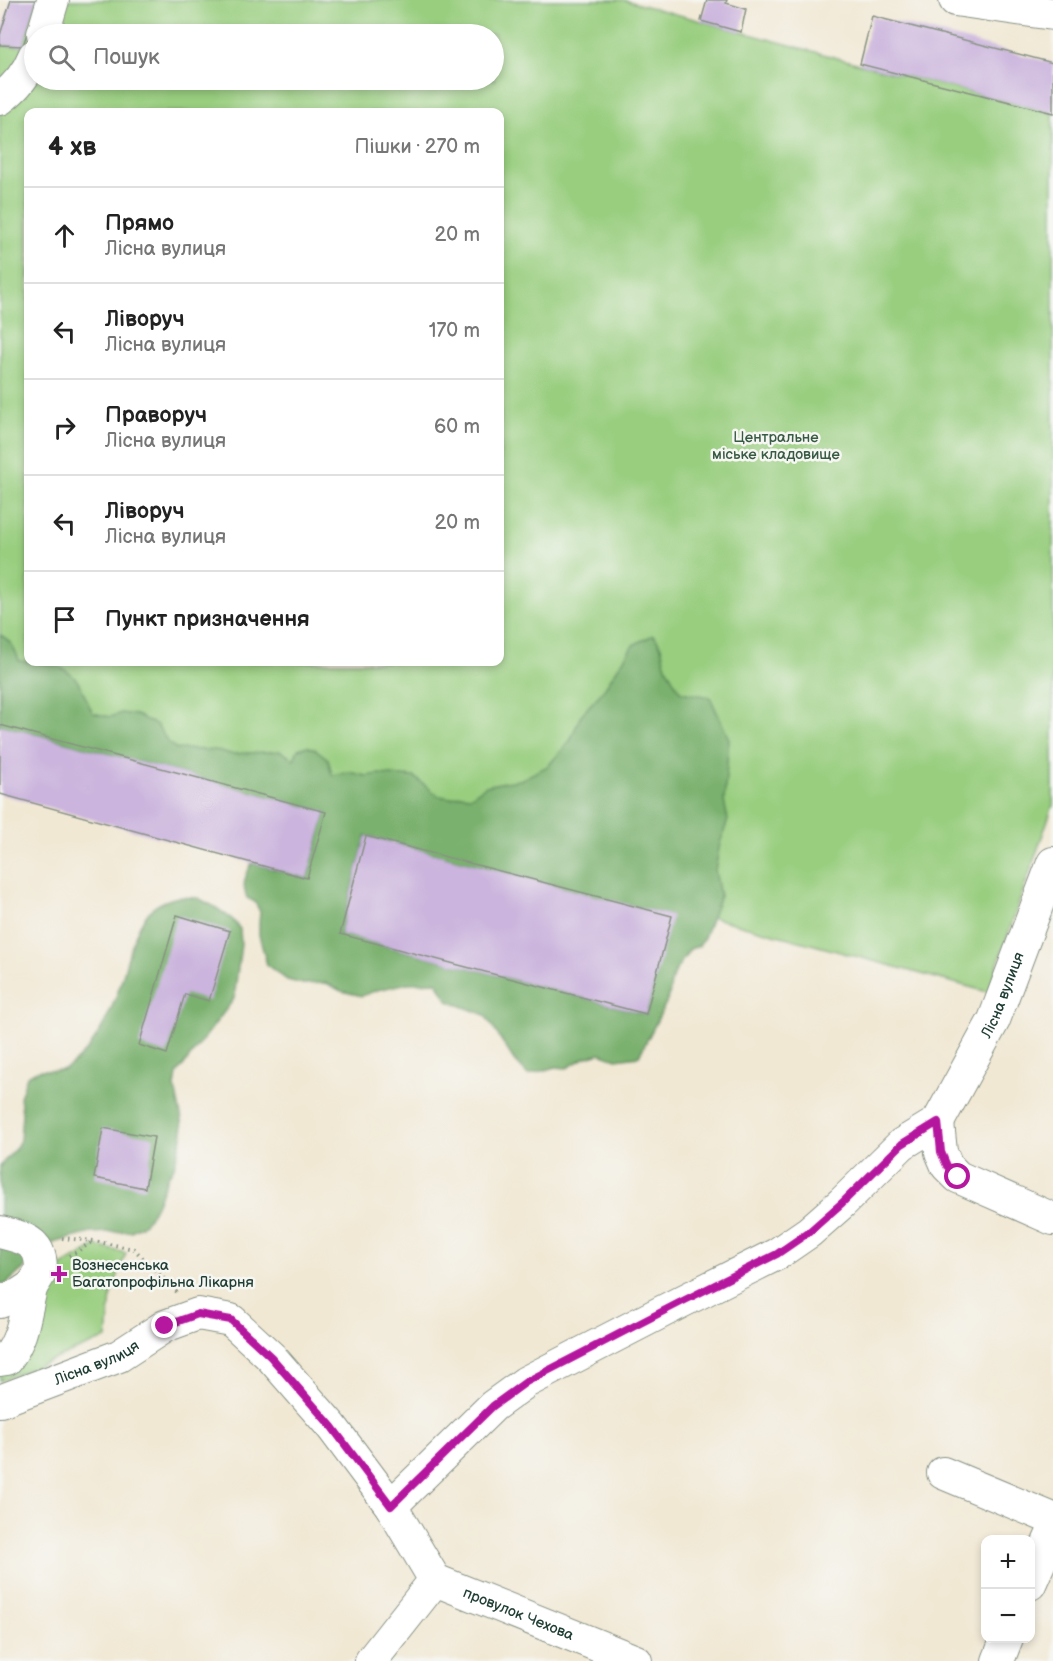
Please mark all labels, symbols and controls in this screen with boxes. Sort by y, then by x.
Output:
search box [24,24,504,90]
icon: search [45,41,78,74]
text: Пошук [93,44,160,71]
text: 4 хв [48,132,96,163]
text: Пішки · 270 m [355,135,480,159]
text: Прямо [105,210,174,237]
icon: ahead [48,219,81,252]
text: 20 m [435,223,480,247]
text: Лісна вулиця [105,237,226,261]
text: Ліворуч [105,306,185,333]
icon: left [48,315,81,348]
text: 170 m [429,319,480,343]
text: Лісна вулиця [105,333,226,357]
text: Праворуч [105,402,207,429]
icon: right [48,411,81,444]
text: 60 m [434,415,480,439]
park label: Центральне міське кладовище [712,428,840,464]
text: Лісна вулиця [105,429,226,453]
text: Ліворуч [105,498,185,525]
icon: left [48,507,81,540]
text: 20 m [435,511,480,535]
text: Лісна вулиця [105,525,226,549]
icon: arrive [48,603,81,636]
text: Пункт призначення [105,606,310,633]
street label: Лісна вулиця [976,949,1028,1042]
route start [944,1163,970,1189]
place label: Вознесенська Багатопрофільна Лікарня [72,1256,254,1292]
marker: Вознесенська Багатопрофільна Лікарня [50,1265,68,1283]
route end [151,1312,177,1338]
street label: Лісна вулиця [50,1336,143,1390]
map controls [981,1535,1035,1643]
button: + [981,1535,1035,1589]
street label: провулок Чехова [460,1583,577,1645]
button: − [981,1589,1035,1643]

